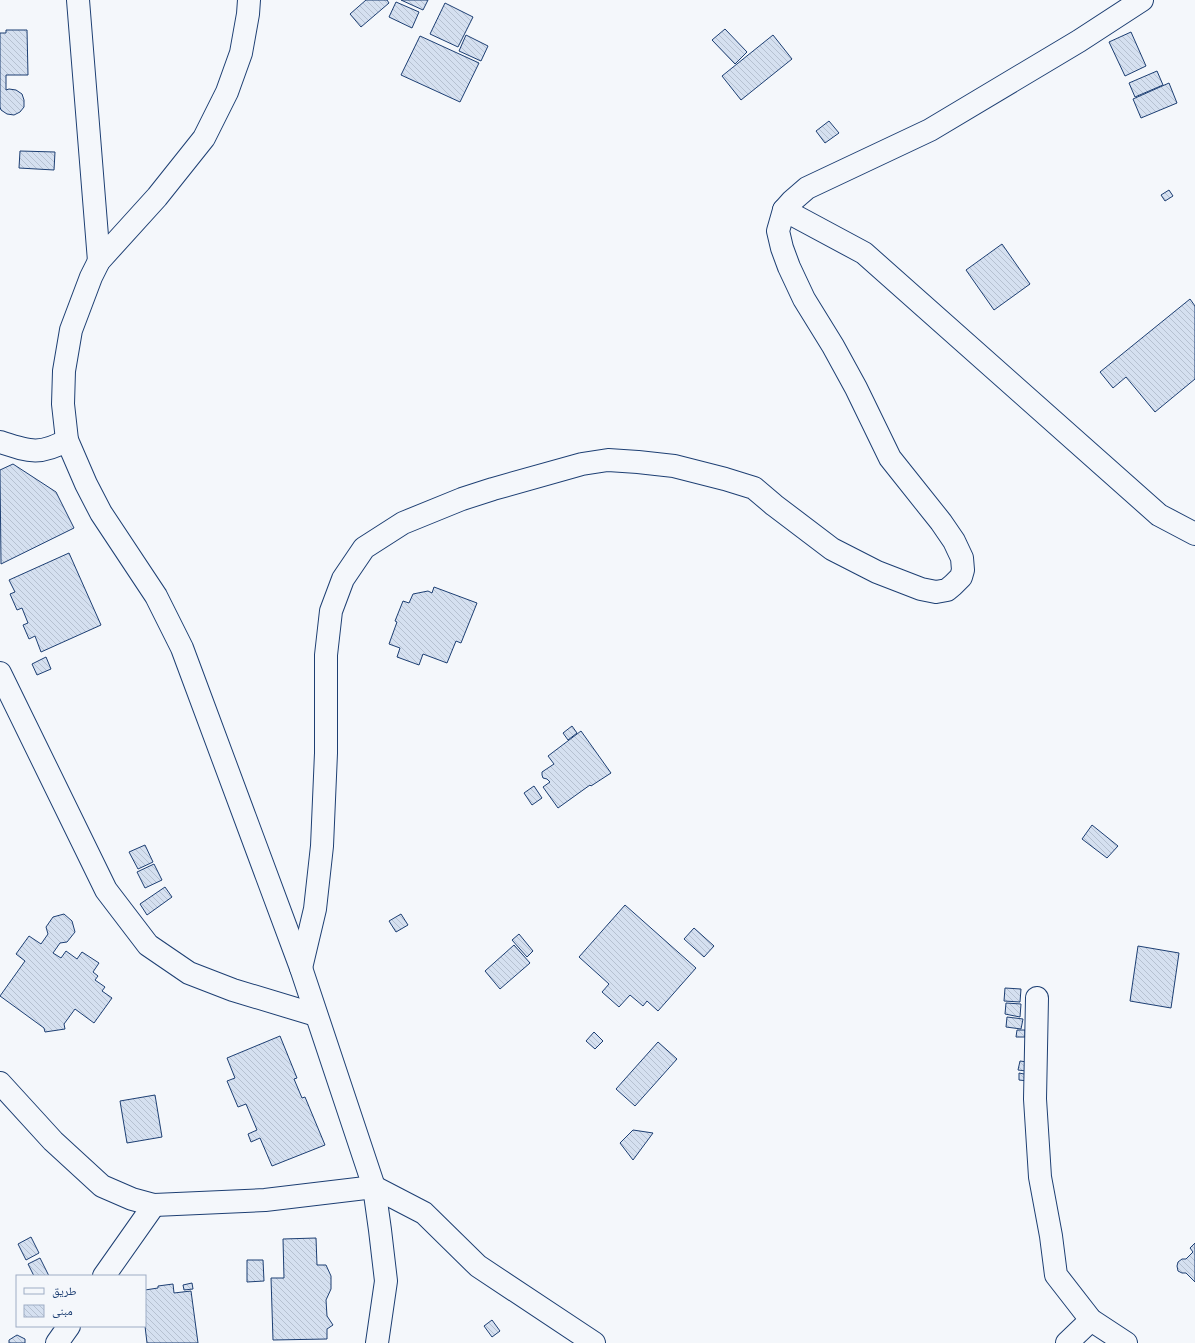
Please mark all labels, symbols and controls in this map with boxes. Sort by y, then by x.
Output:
legend [16,1275,146,1327]
text: طريق [52,1284,77,1298]
text: مبنى [52,1304,73,1318]

